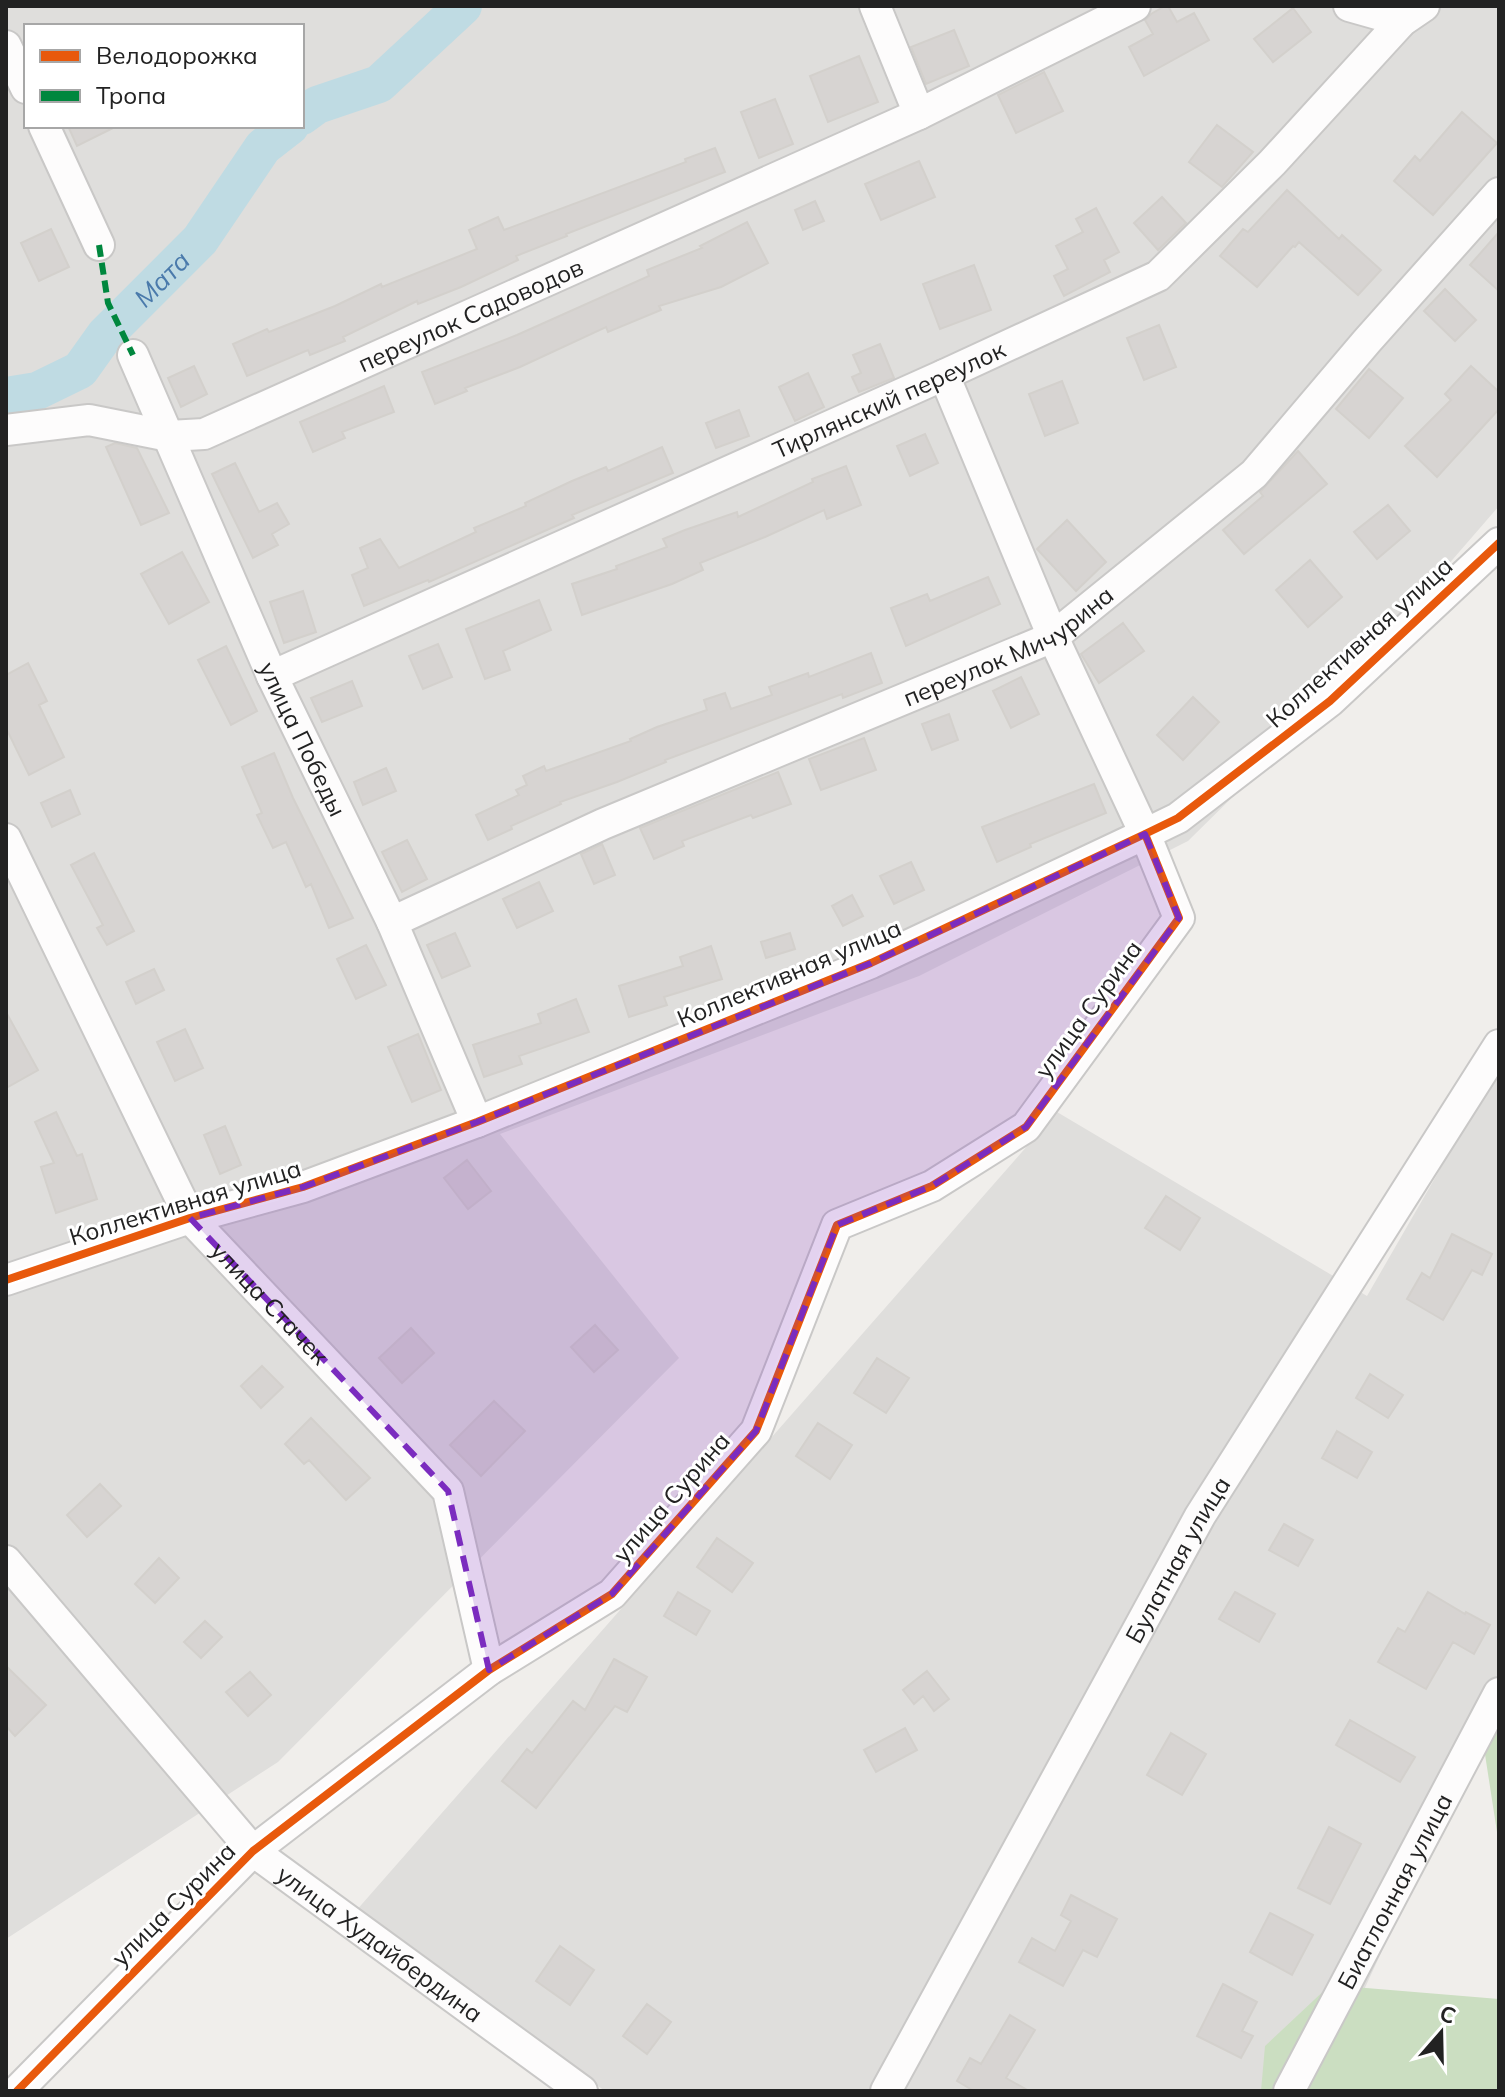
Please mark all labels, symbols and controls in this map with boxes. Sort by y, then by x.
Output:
legend [24,24,304,128]
text: Велодорожка [96,40,258,70]
text: Тропа [96,80,166,110]
water label: Мата [126,244,196,314]
street label: переулок Садоводов [353,251,588,378]
street label: Тирлянский переулок [768,334,1010,465]
street label: Коллективная улица [1260,550,1458,734]
street label: переулок Мичурина [899,579,1119,713]
street label: улица Победы [253,657,353,821]
street label: Коллективная улица [672,912,906,1034]
street label: улица Сурина [1028,934,1148,1084]
street label: Коллективная улица [66,1152,304,1252]
street label: улица Стачек [205,1235,335,1371]
street label: улица Сурина [606,1426,736,1568]
street label: Булатная улица [1119,1471,1236,1648]
street label: Биатлонная улица [1331,1788,1458,1994]
street label: улица Сурина [105,1836,241,1972]
street label: улица Худайбердина [271,1859,489,2029]
north arrow [1401,1993,1481,2073]
text: С [1436,1998,1460,2030]

